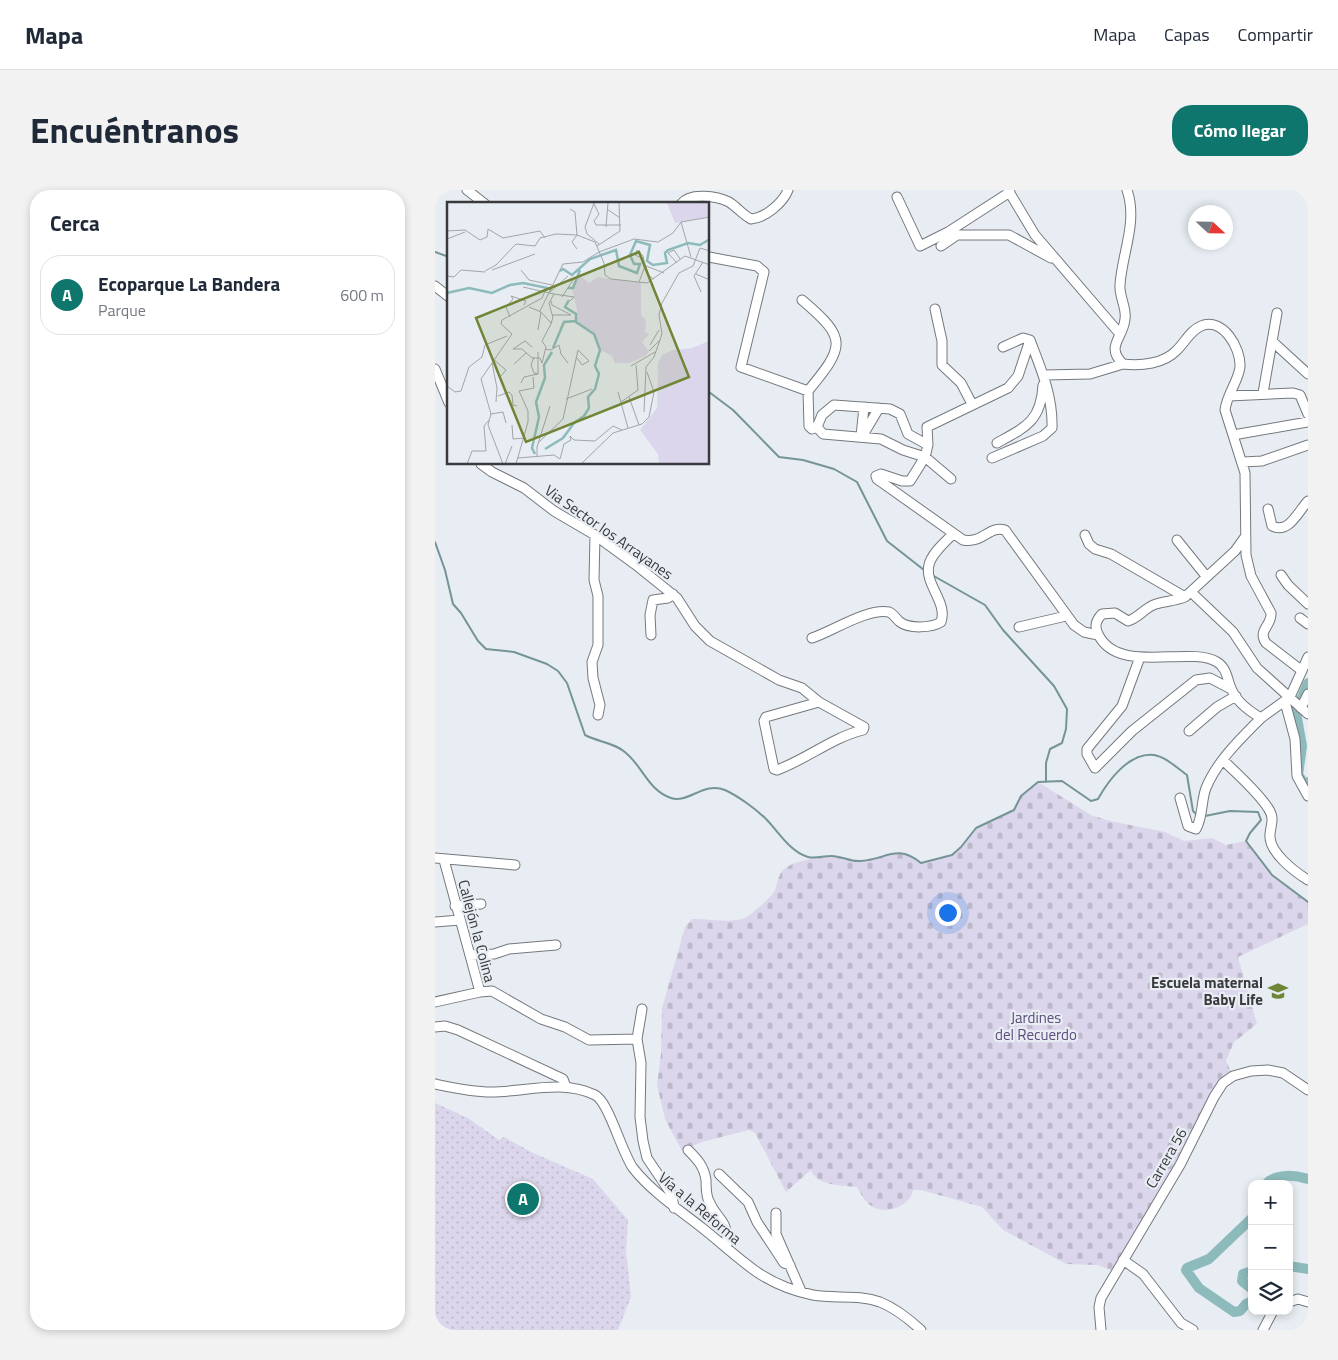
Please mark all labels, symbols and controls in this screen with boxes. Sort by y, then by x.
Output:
text: Mapa [25,17,83,53]
text: Mapa [1093,21,1136,48]
text: Capas [1164,21,1210,48]
text: Compartir [1238,21,1313,48]
text: Encuéntranos [30,103,239,157]
button: Cómo llegar [1172,105,1308,156]
inset map [447,202,710,465]
north arrow [1188,205,1233,250]
text: Cerca [50,207,100,239]
text: Ecoparque La Bandera [98,269,280,298]
text: A [62,283,72,307]
text: 600 m [340,283,384,307]
text: Parque [98,298,146,322]
street label: Via Sector los Arrayanes [540,479,678,585]
street label: Callejón la Colina [452,877,502,985]
your location [935,900,961,926]
place label: Escuela maternal Baby Life [1151,971,1263,1011]
school or university icon: Escuela maternal Baby Life [1267,980,1289,1002]
park label: Jardines del Recuerdo [995,1006,1077,1046]
street label: Carrera 56 [1139,1124,1193,1192]
street label: Vía a la Reforma [653,1166,747,1250]
pin: A [507,1180,539,1218]
map controls [1248,1180,1293,1315]
button: + [1248,1180,1293,1225]
button: − [1248,1225,1293,1270]
button: layers [1248,1270,1293,1315]

